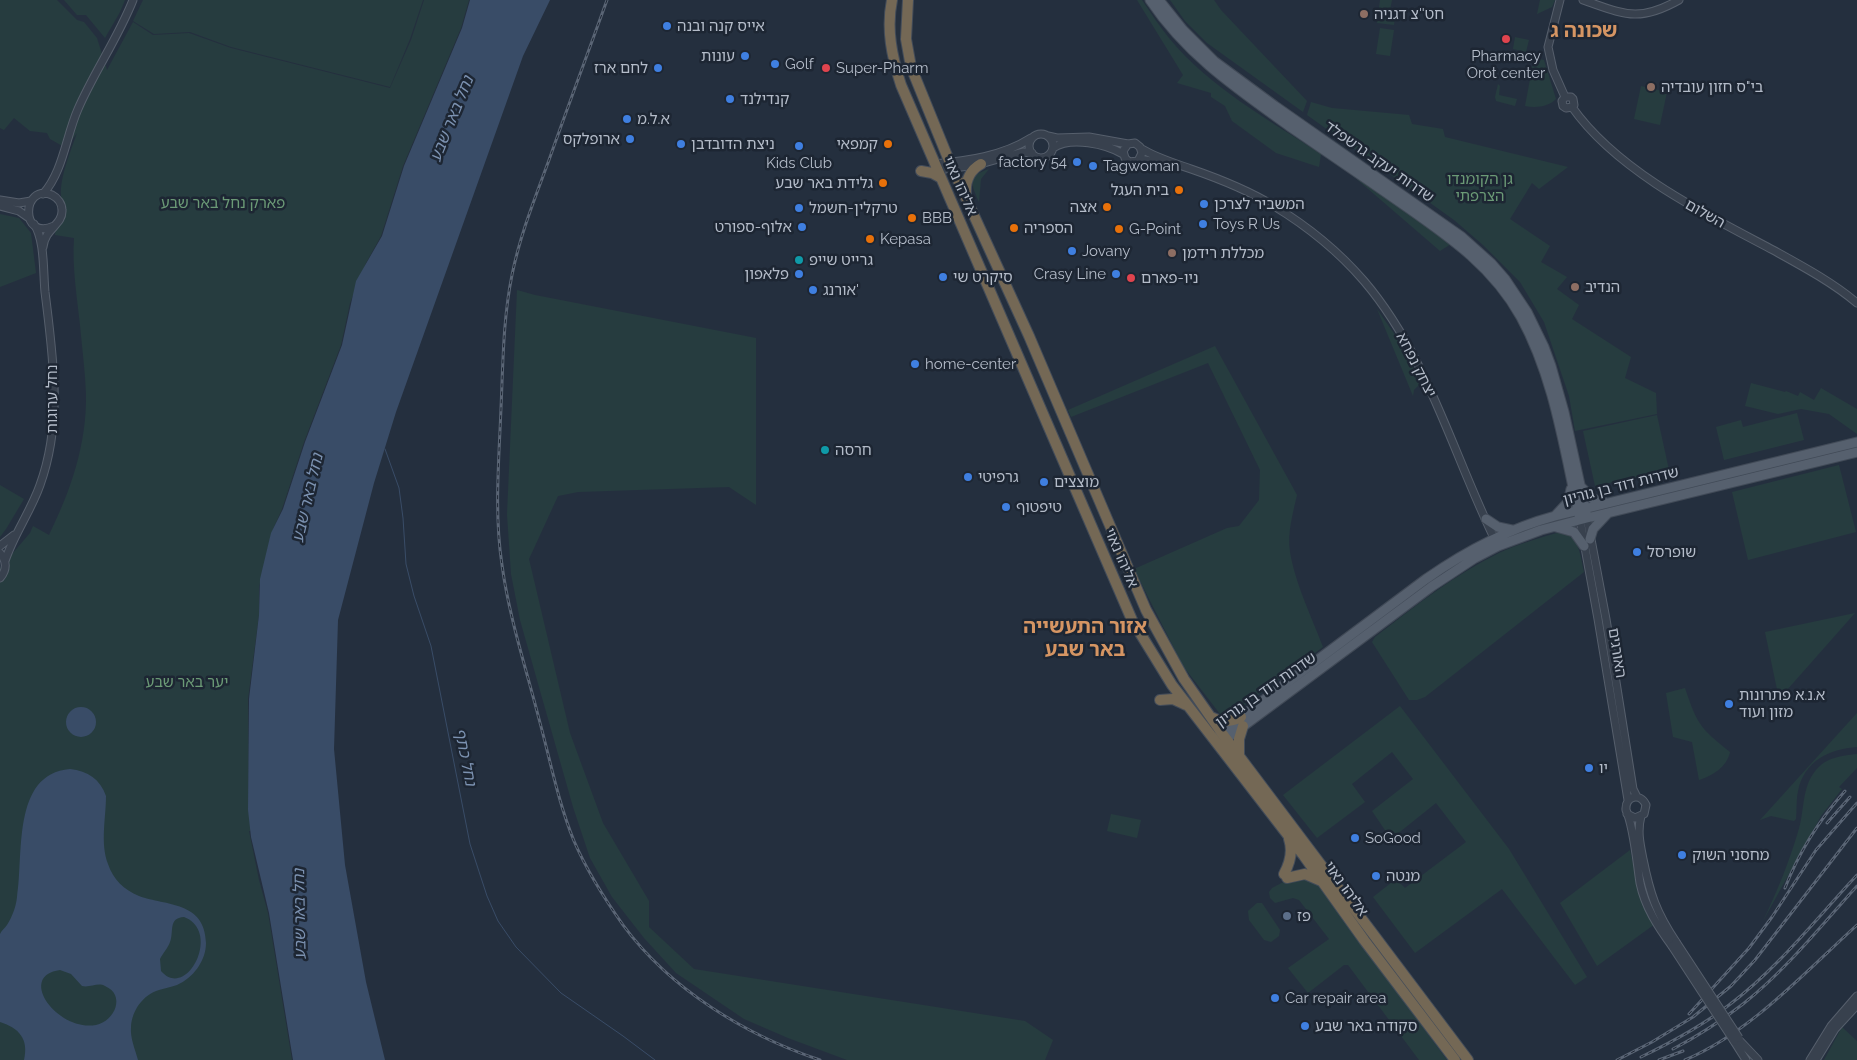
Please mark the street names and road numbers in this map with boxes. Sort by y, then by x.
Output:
street label: שדרות יעקב גרשפלד [1321,118,1437,206]
street label: אליהו נאוי [939,153,981,219]
street label: השלום [1682,196,1728,232]
street label: יצחק נפחא [1392,330,1440,400]
street label: נחל ערוגות [43,365,61,433]
street label: שדרות דוד בן גוריון [1561,463,1681,509]
street label: אליהו נאוי [1100,525,1142,591]
street label: האורגים [1604,627,1630,679]
street label: שדרות דוד בן גוריון [1212,649,1320,731]
street label: אליהו נאוי [1320,858,1372,920]

